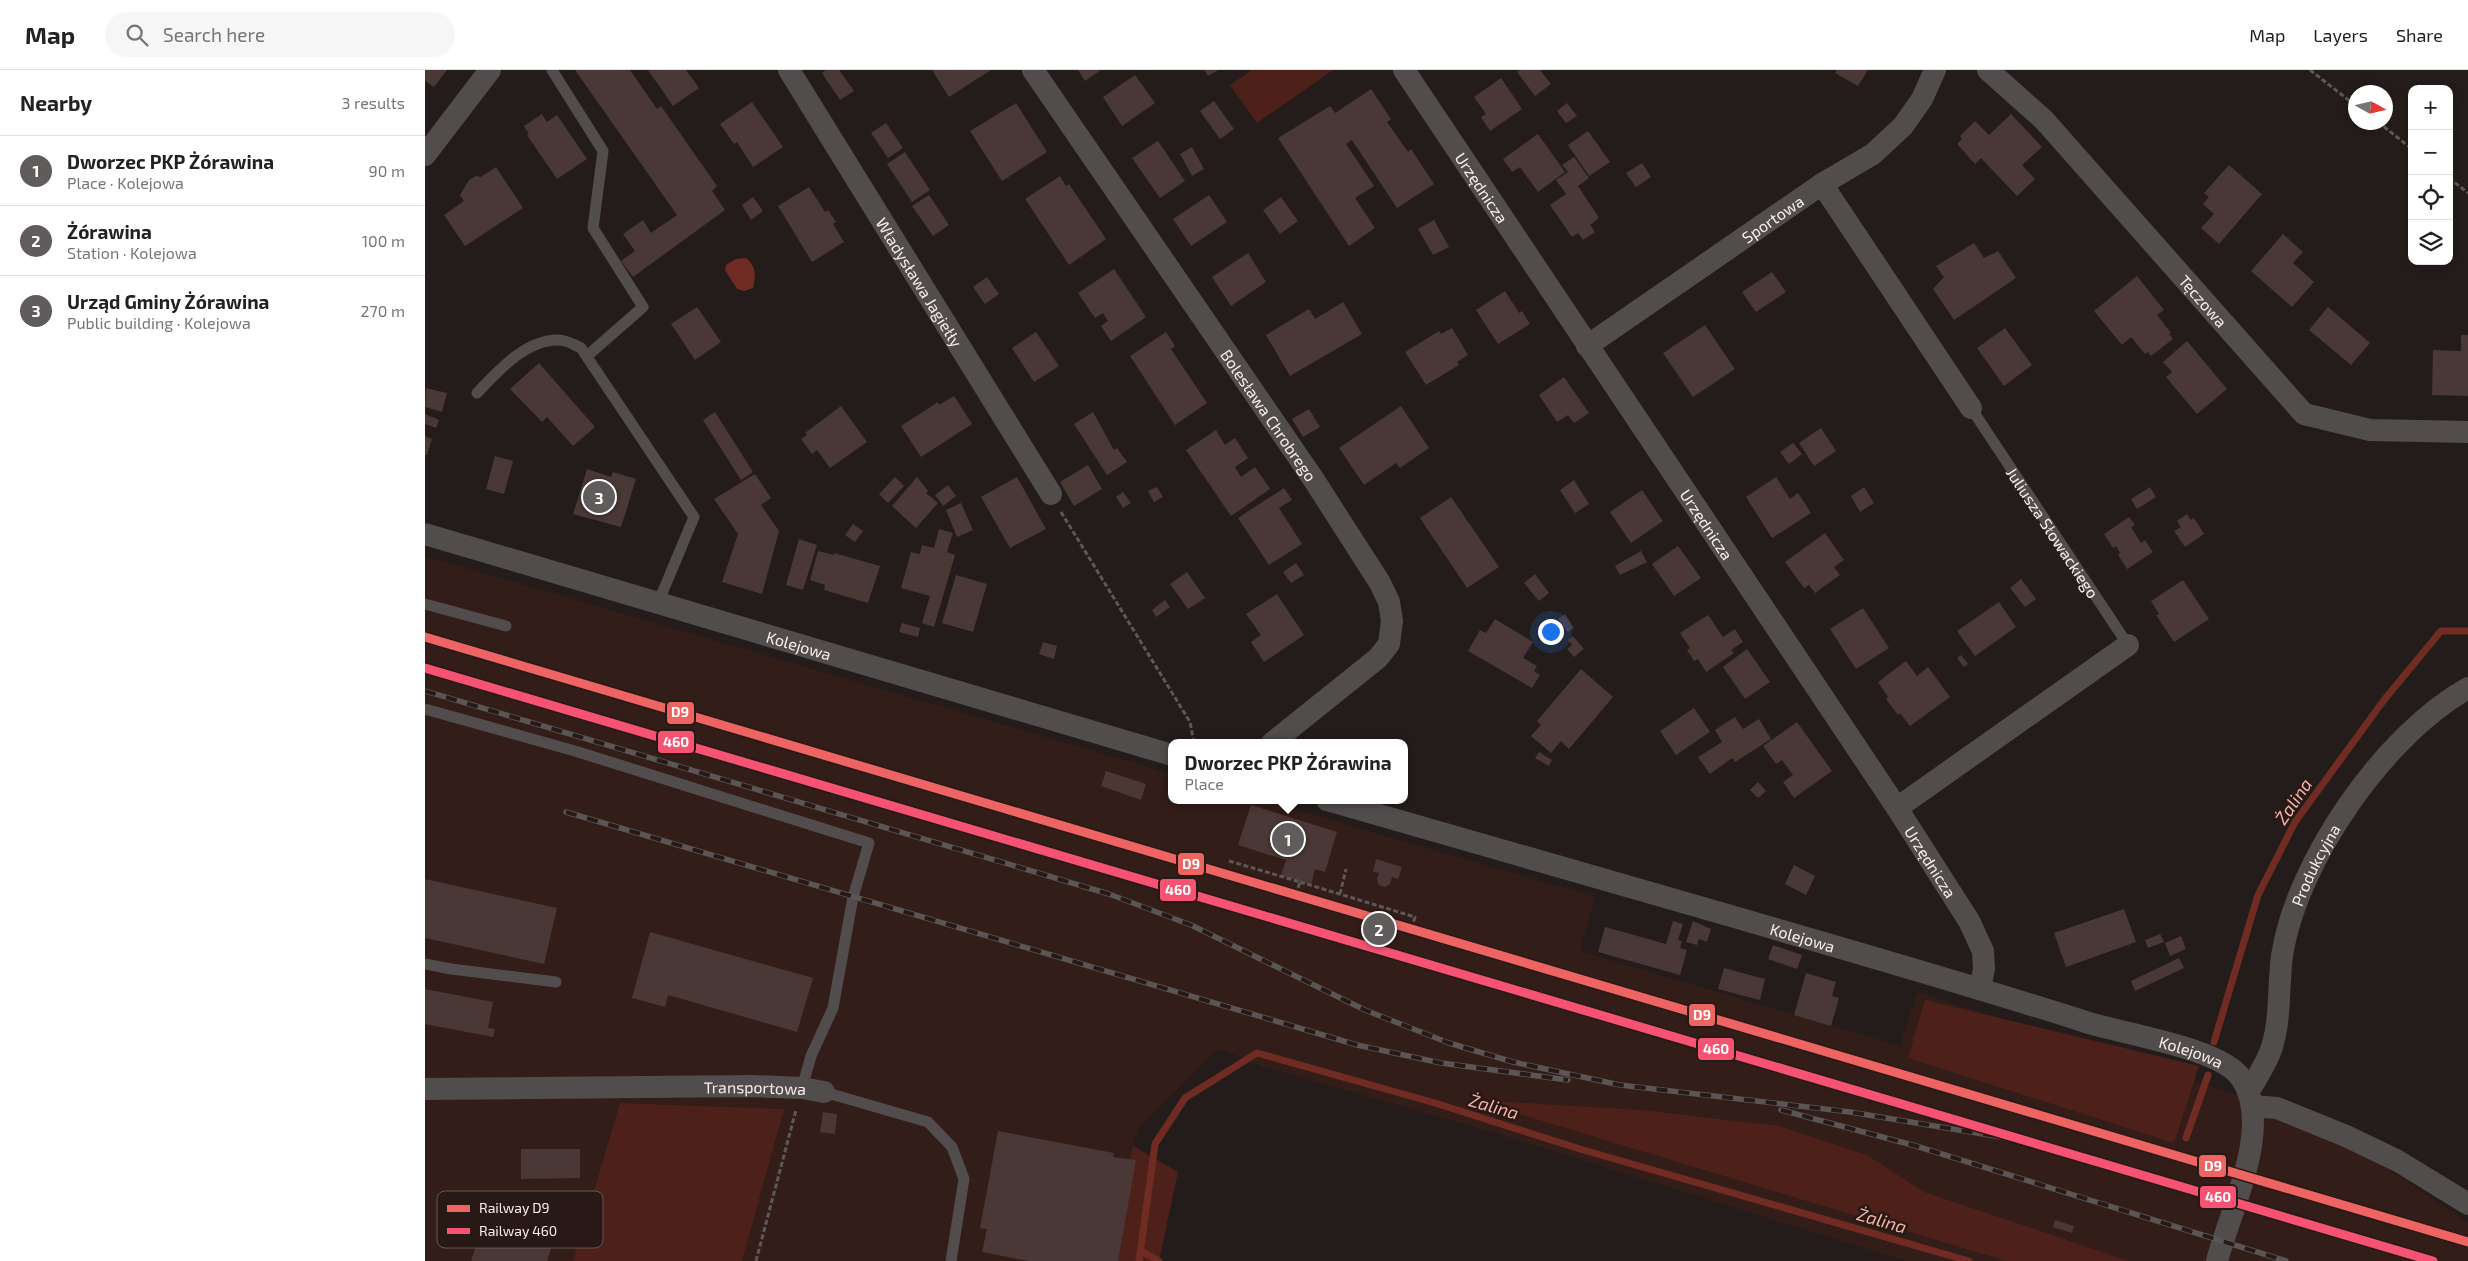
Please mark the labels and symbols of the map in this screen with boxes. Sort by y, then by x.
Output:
north arrow [2348,85,2393,130]
street label: Urzędnicza [1452,148,1513,226]
street label: Sportowa [1738,190,1807,246]
street label: Władysława Jagiełły [873,214,967,350]
street label: Tęczowa [2176,271,2232,330]
street label: Bolesława Chrobrego [1217,345,1321,484]
street label: Juliusza Słowackiego [2003,463,2103,601]
pin: 3 [583,478,615,516]
street label: Urzędnicza [1677,485,1738,563]
your location [1538,619,1564,645]
street label: Kolejowa [764,626,834,663]
line badge: D9 [666,701,695,725]
text: D9 [671,703,689,720]
line badge: 460 [657,730,695,754]
text: 460 [663,733,689,750]
water label: Żalina [2270,774,2316,828]
pin: 1 [1272,820,1304,858]
street label: Produkcyjna [2287,820,2343,908]
street label: Urzędnicza [1901,822,1961,901]
line badge: D9 [1177,852,1205,876]
text: D9 [1182,855,1200,872]
line badge: 460 [1159,878,1197,902]
text: 460 [1165,881,1191,898]
pin: 2 [1363,910,1395,948]
street label: Kolejowa [1768,918,1837,955]
line badge: D9 [1688,1003,1716,1027]
text: D9 [1693,1006,1711,1023]
street label: Kolejowa [2157,1031,2227,1071]
line badge: 460 [1697,1037,1735,1061]
text: 460 [1703,1040,1729,1057]
street label: Transportowa [704,1076,807,1098]
water label: Żalina [1467,1088,1521,1124]
line badge: D9 [2198,1154,2227,1178]
text: D9 [2204,1157,2222,1174]
line badge: 460 [2199,1185,2237,1209]
text: 460 [2205,1188,2231,1205]
legend [437,1191,603,1248]
text: Railway D9 [479,1199,549,1216]
water label: Żalina [1855,1202,1909,1238]
text: Railway 460 [479,1222,557,1239]

